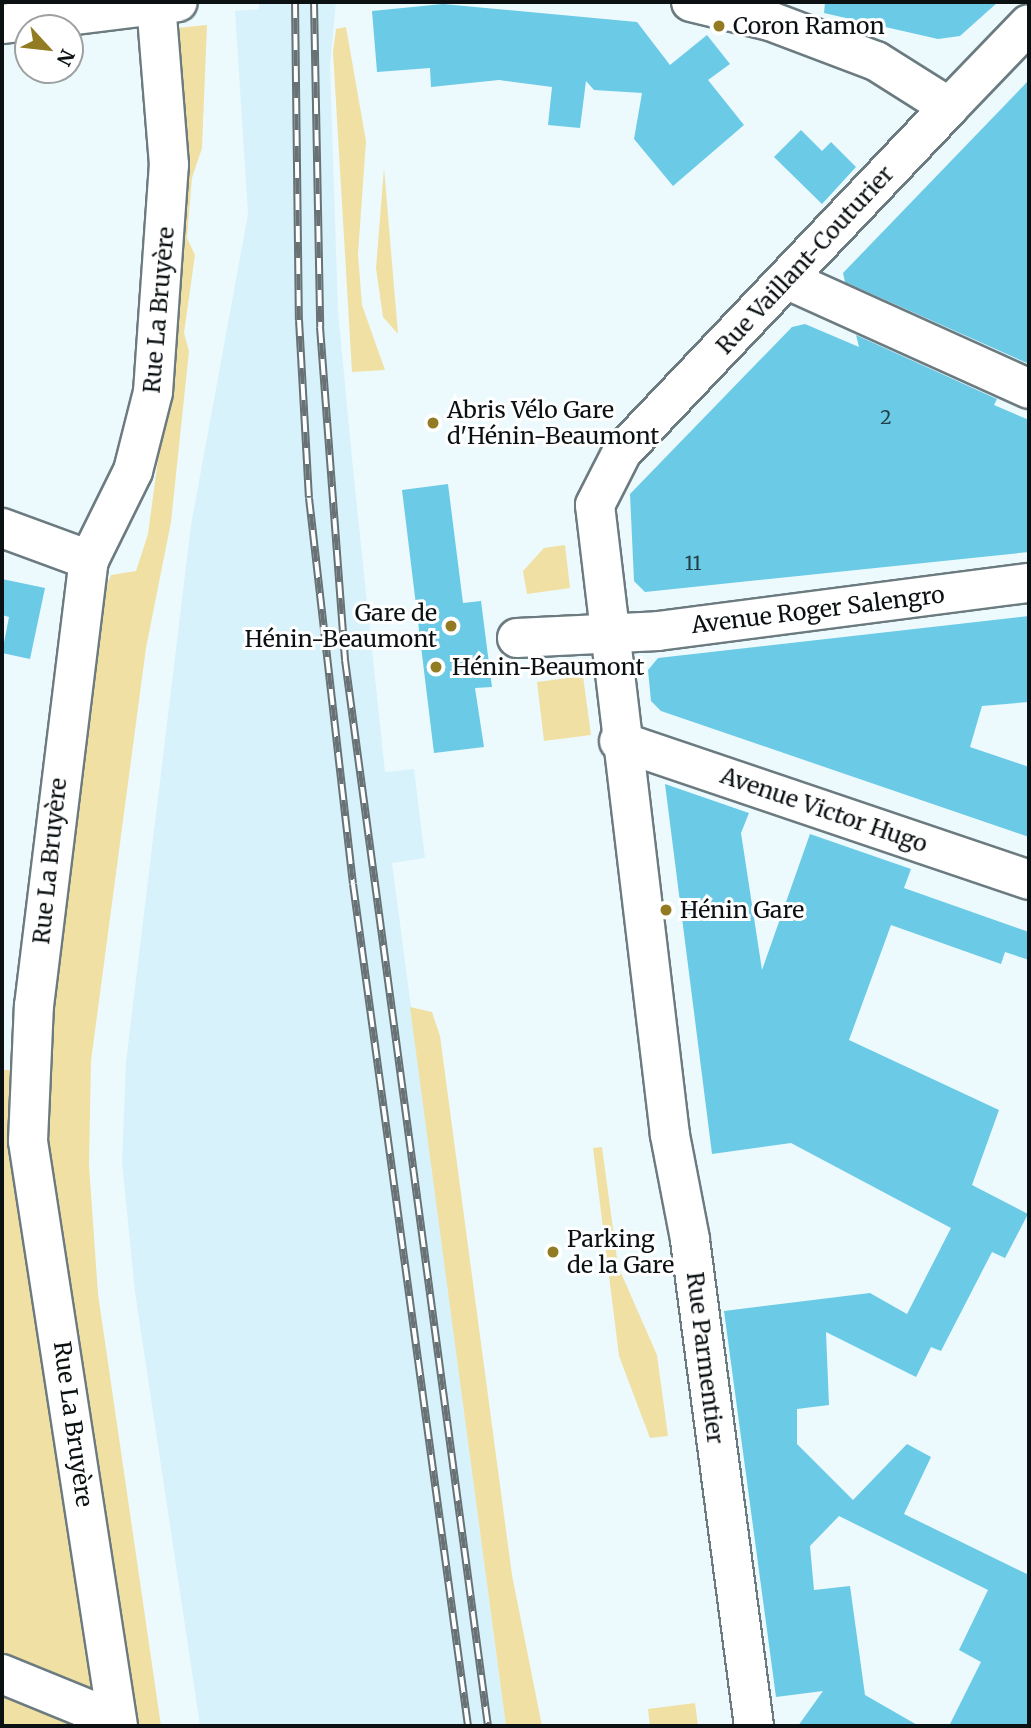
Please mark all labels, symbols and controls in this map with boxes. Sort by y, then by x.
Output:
place label: Coron Ramon [733,12,885,40]
north arrow [14,14,84,84]
marker: Coron Ramon [711,18,727,34]
text: N [52,45,80,70]
street label: Rue Vaillant-Couturier [711,160,899,360]
street label: Rue La Bruyère [138,226,180,394]
place label: Abris Vélo Gare d'Hénin-Beaumont [447,396,659,450]
house number: 2 [880,407,892,429]
marker: Abris Vélo Gare d'Hénin-Beaumont [425,415,441,431]
house number: 11 [685,553,701,575]
street label: Avenue Roger Salengro [690,581,946,639]
place label: Gare de Hénin-Beaumont [245,599,437,653]
marker: Gare de Hénin-Beaumont [443,618,459,634]
place label: Hénin-Beaumont [452,653,644,681]
marker: Hénin-Beaumont [426,657,446,677]
street label: Avenue Victor Hugo [717,762,931,858]
street label: Rue La Bruyère [28,777,72,945]
place label: Hénin Gare [680,896,804,924]
marker: Hénin Gare [658,902,674,918]
place label: Parking de la Gare [567,1225,674,1279]
marker: Parking de la Gare [545,1244,561,1260]
street label: Rue Parmentier [681,1270,729,1446]
street label: Rue La Bruyère [48,1339,98,1509]

